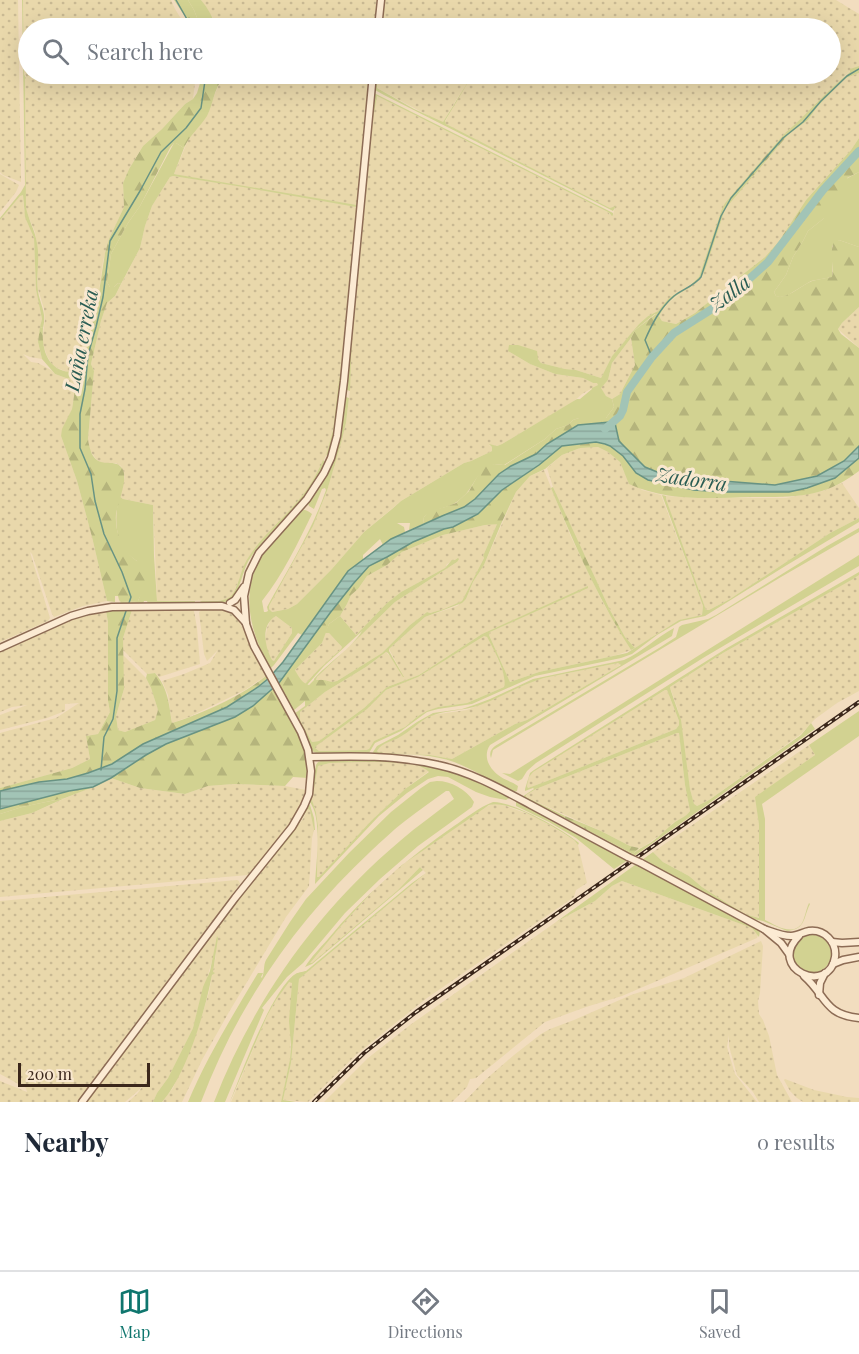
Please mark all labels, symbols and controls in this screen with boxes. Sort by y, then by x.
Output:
search box [18,18,841,84]
icon: search [39,35,72,68]
text: Search here [87,36,203,66]
water label: Zalla [702,268,755,317]
water label: Laña erreka [57,286,103,395]
water label: Zadorra [654,460,729,496]
scale bar [18,1060,150,1088]
text: 200 m [27,1063,72,1084]
text: Nearby [24,1124,109,1159]
text: 0 results [757,1128,835,1155]
tab: Map [118,1285,151,1342]
tab: Directions [388,1285,463,1342]
tab: Saved [699,1285,741,1342]

